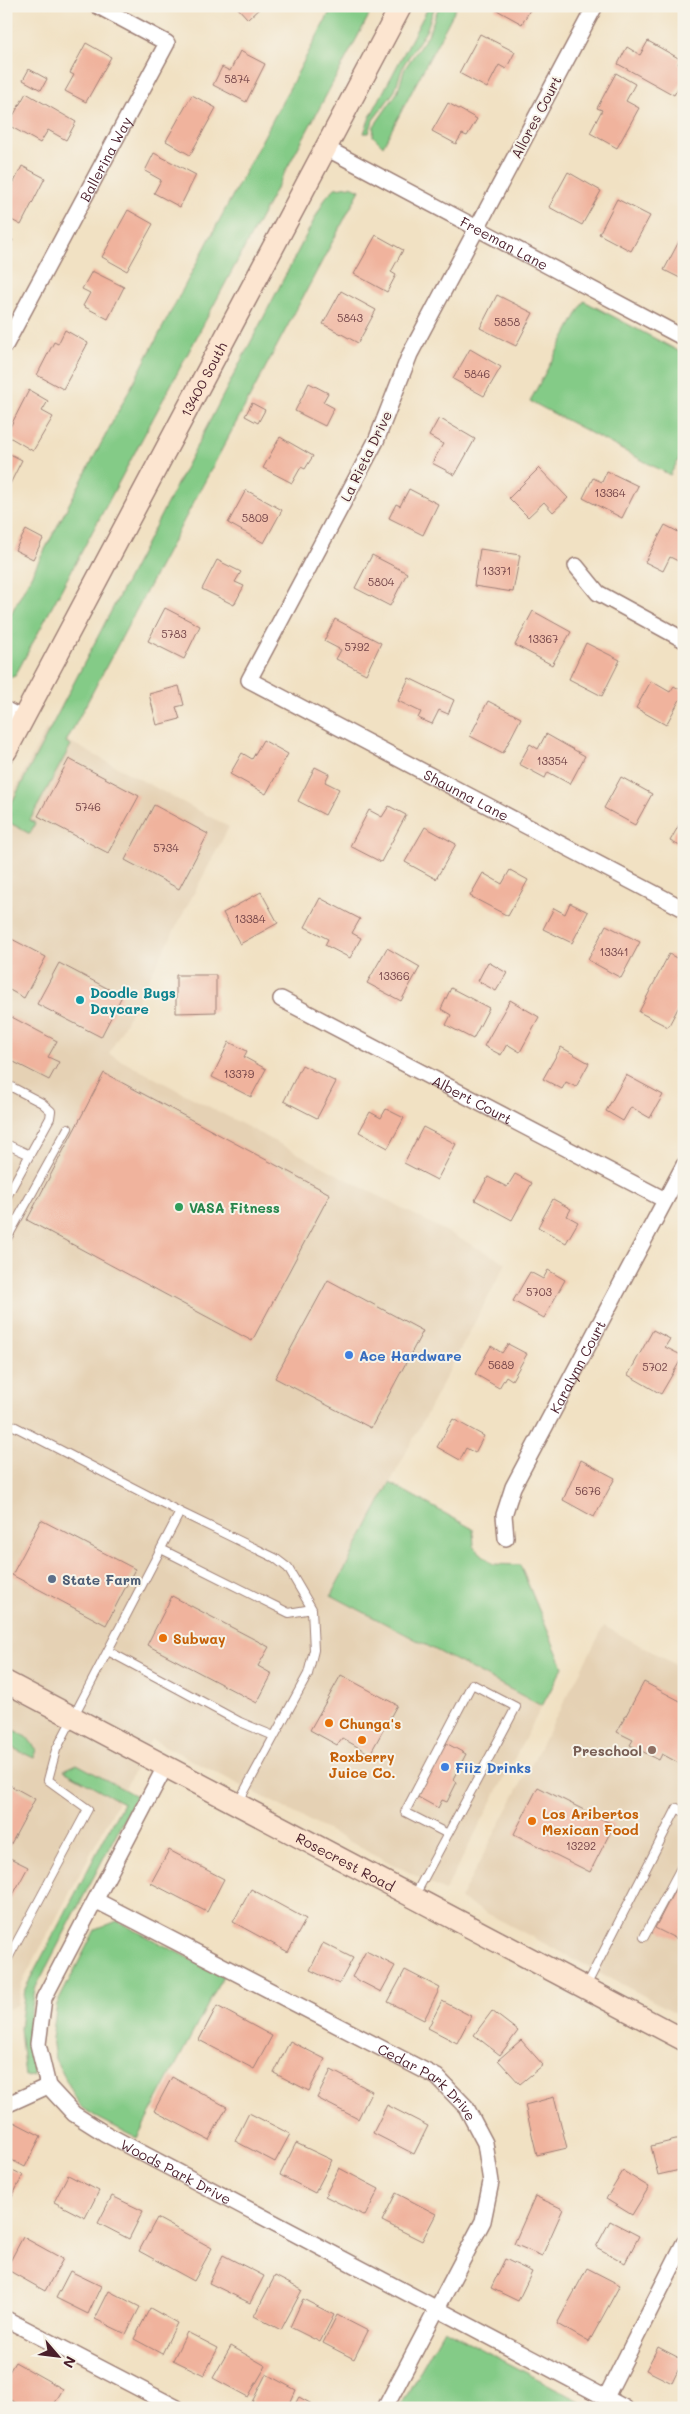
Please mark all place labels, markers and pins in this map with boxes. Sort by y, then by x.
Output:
place label: Doodle Bugs Daycare [90,983,176,1018]
marker: Doodle Bugs Daycare [74,994,86,1006]
place label: VASA Fitness [189,1198,280,1217]
marker: VASA Fitness [173,1201,185,1213]
place label: Ace Hardware [359,1346,462,1365]
marker: Ace Hardware [343,1349,355,1361]
place label: State Farm [62,1570,141,1589]
marker: State Farm [46,1573,58,1585]
place label: Subway [173,1629,226,1648]
marker: Subway [157,1632,169,1644]
place label: Chunga's [339,1714,401,1733]
marker: Chunga's [323,1717,335,1729]
marker: Roxberry Juice Co. [356,1734,368,1746]
place label: Preschool [572,1741,642,1760]
marker: Preschool [646,1744,658,1756]
place label: Roxberry Juice Co. [329,1747,395,1782]
place label: Fiiz Drinks [455,1758,531,1777]
marker: Fiiz Drinks [439,1761,451,1773]
place label: Los Aribertos Mexican Food [542,1804,639,1839]
marker: Los Aribertos Mexican Food [526,1815,538,1827]

